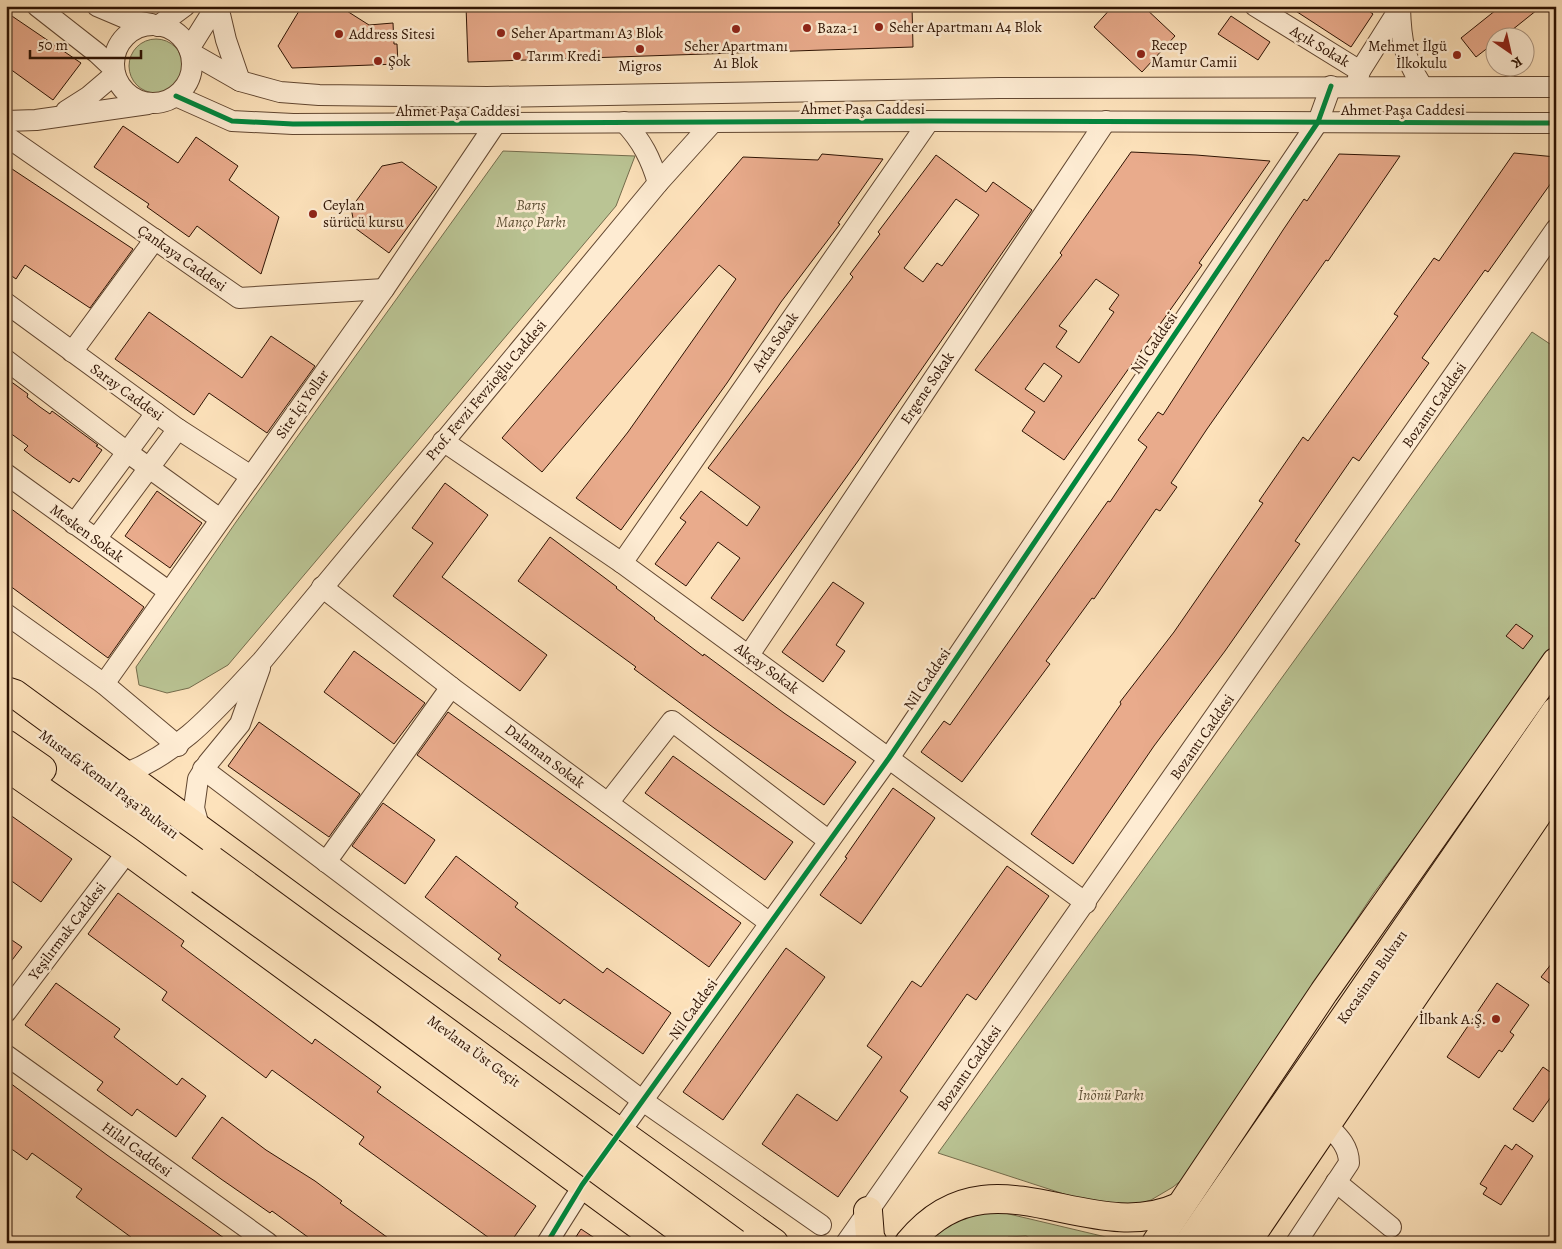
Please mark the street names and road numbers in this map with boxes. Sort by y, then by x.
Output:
street label: Açık Sokak [1286,20,1354,72]
street label: Ahmet Paşa Caddesi [800,99,925,119]
street label: Ahmet Paşa Caddesi [1340,100,1465,120]
street label: Ahmet Paşa Caddesi [395,101,520,121]
street label: Çankaya Caddesi [134,220,230,296]
street label: Arda Sokak [747,308,803,377]
street label: Nil Caddesi [1126,308,1182,378]
street label: Prof. Fevzi Fevzioğlu Caddesi [421,315,551,465]
street label: Ergene Sokak [895,348,959,428]
street label: Bozantı Caddesi [1397,358,1471,452]
street label: Saray Caddesi [86,359,168,425]
street label: Site İçi Yollar [271,365,333,443]
street label: Mesken Sokak [46,499,128,567]
street label: Akçay Sokak [730,637,804,698]
street label: Nil Caddesi [899,644,955,714]
street label: Bozantı Caddesi [1165,690,1239,784]
street label: Dalaman Sokak [501,719,590,793]
street label: Mustafa Kemal Paşa Bulvarı [35,725,183,843]
street label: Yeşilırmak Caddesi [23,878,110,985]
street label: Kocasinan Bulvarı [1332,926,1412,1028]
street label: Nil Caddesi [664,974,722,1044]
street label: Mevlana Üst Geçit [423,1010,525,1092]
street label: Bozantı Caddesi [932,1021,1006,1115]
street label: Hilal Caddesi [98,1117,176,1181]

